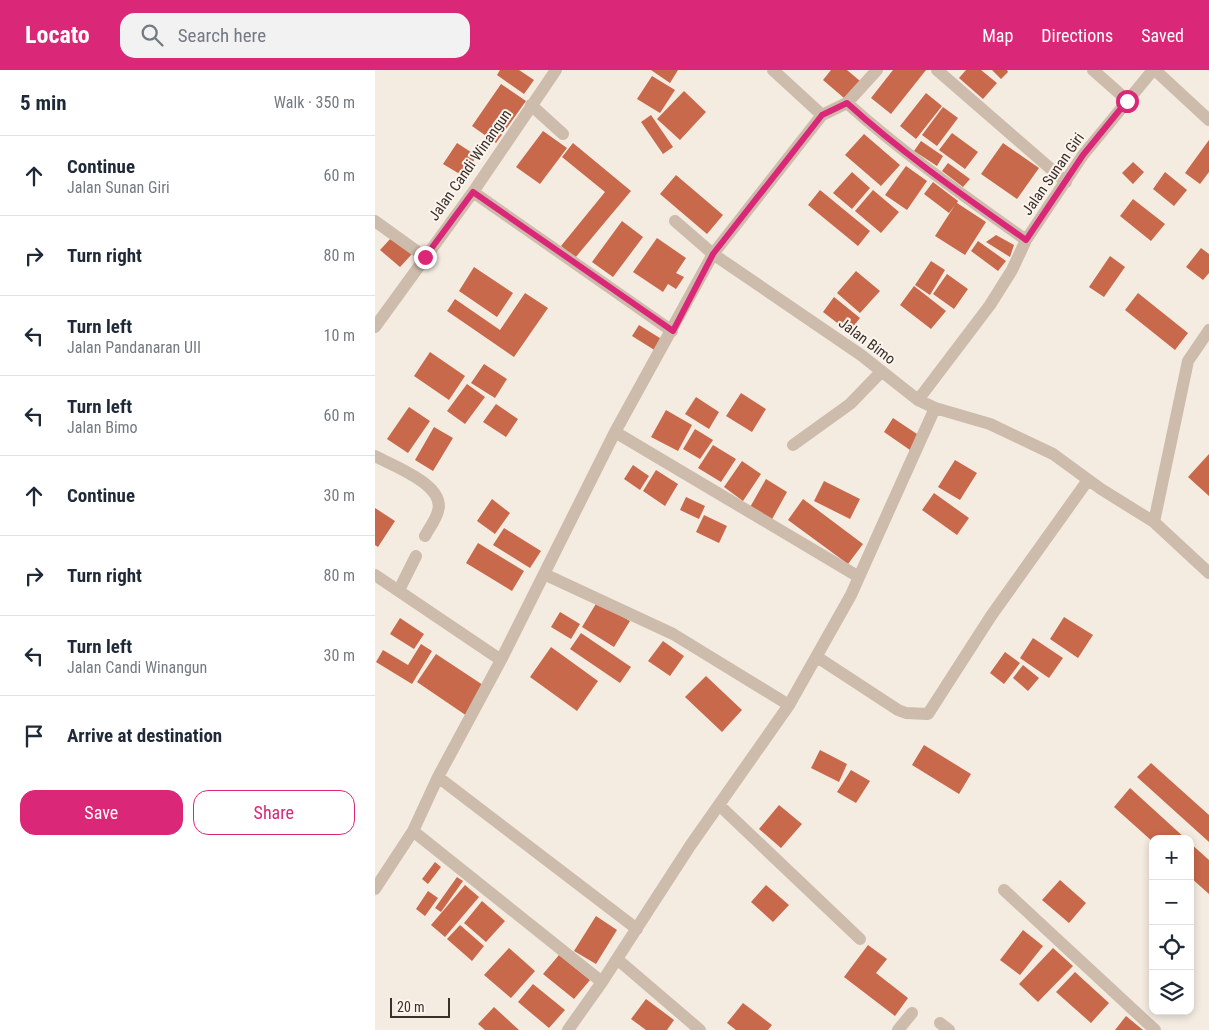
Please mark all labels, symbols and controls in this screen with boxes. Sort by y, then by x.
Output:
search box [120,13,470,58]
text: Locato [25,21,90,49]
icon: search [138,21,166,49]
text: Search here [178,24,266,47]
text: Map [982,25,1013,46]
text: Directions [1041,25,1113,46]
text: Saved [1141,25,1184,46]
route start [1116,90,1139,113]
text: 5 min [20,91,67,115]
text: Walk · 350 m [274,93,355,112]
street label: Jalan Candi Winangun [425,106,515,224]
street label: Jalan Sunan Giri [1018,129,1088,219]
text: Continue [67,155,135,178]
icon: ahead [20,162,48,190]
text: 60 m [323,166,355,185]
text: Jalan Sunan Giri [67,178,170,197]
icon: right [20,242,48,270]
text: Turn right [67,244,142,267]
text: 80 m [323,246,355,265]
route end [414,246,437,269]
street label: Jalan Bimo [835,314,899,368]
text: Turn left [67,315,132,338]
icon: left [20,322,48,350]
text: 10 m [323,326,355,345]
text: Jalan Pandanaran UII [67,338,201,357]
text: Turn left [67,395,132,418]
icon: left [20,402,48,430]
text: 60 m [323,406,355,425]
text: Jalan Bimo [67,418,138,437]
icon: ahead [20,482,48,510]
text: Continue [67,484,135,507]
text: 30 m [323,486,355,505]
icon: right [20,562,48,590]
text: Turn right [67,564,142,587]
text: 80 m [323,566,355,585]
text: Turn left [67,635,132,658]
icon: left [20,642,48,670]
text: 30 m [323,646,355,665]
text: Jalan Candi Winangun [67,658,207,677]
icon: arrive [20,722,48,750]
text: Arrive at destination [67,724,222,747]
button: Save [20,790,183,835]
button: Share [193,790,355,835]
map controls [1149,835,1194,1015]
button: + [1149,835,1194,880]
button: − [1149,880,1194,925]
button: locate [1149,925,1194,970]
button: layers [1149,970,1194,1015]
scale bar [390,995,450,1018]
text: 20 m [397,999,425,1015]

